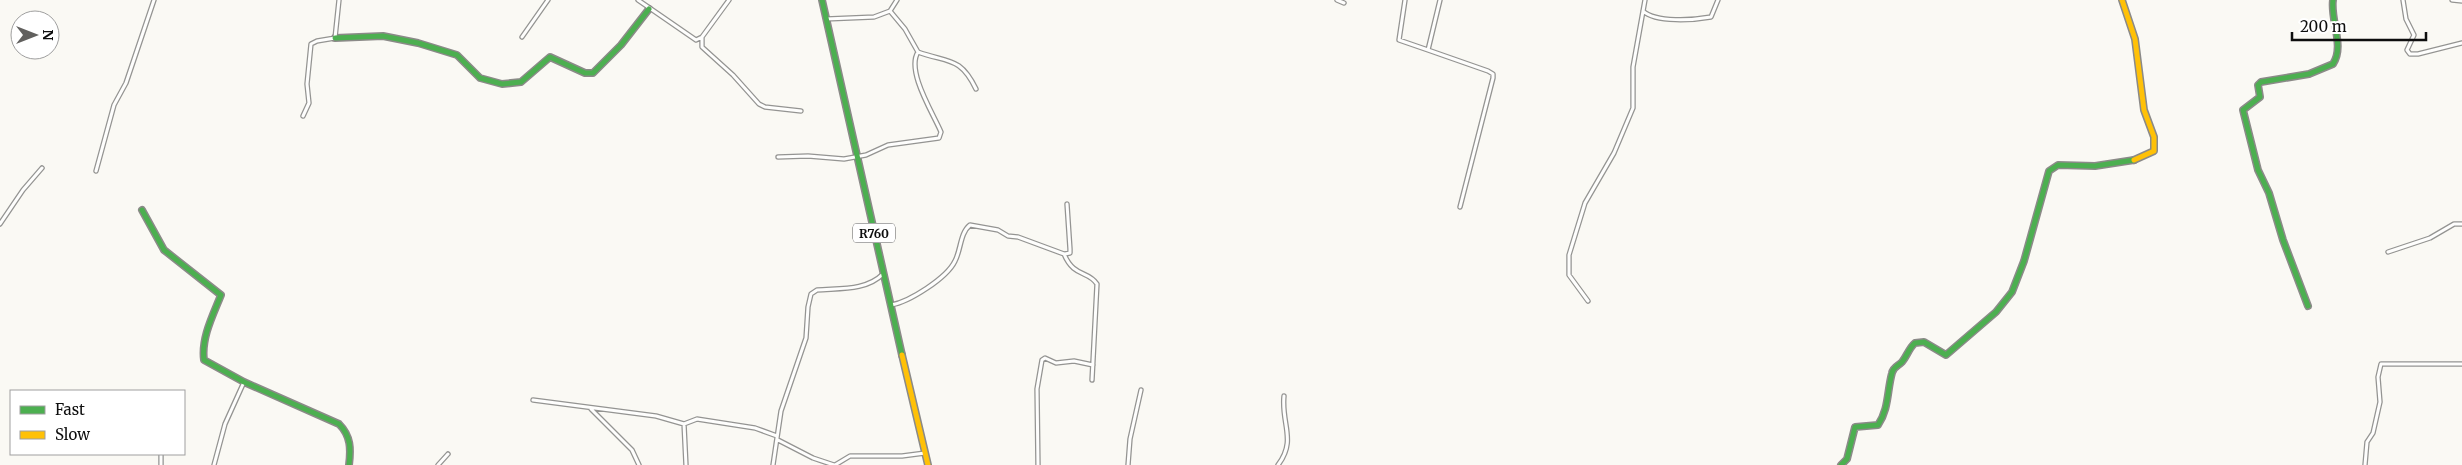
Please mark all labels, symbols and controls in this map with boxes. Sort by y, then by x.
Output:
north arrow [10,10,60,60]
scale bar [2292,10,2426,42]
text: 200 m [2300,17,2347,36]
text: N [39,29,57,41]
road number: R760 [853,224,895,242]
legend [10,390,185,455]
text: Fast [55,400,85,419]
text: Slow [55,425,90,444]

